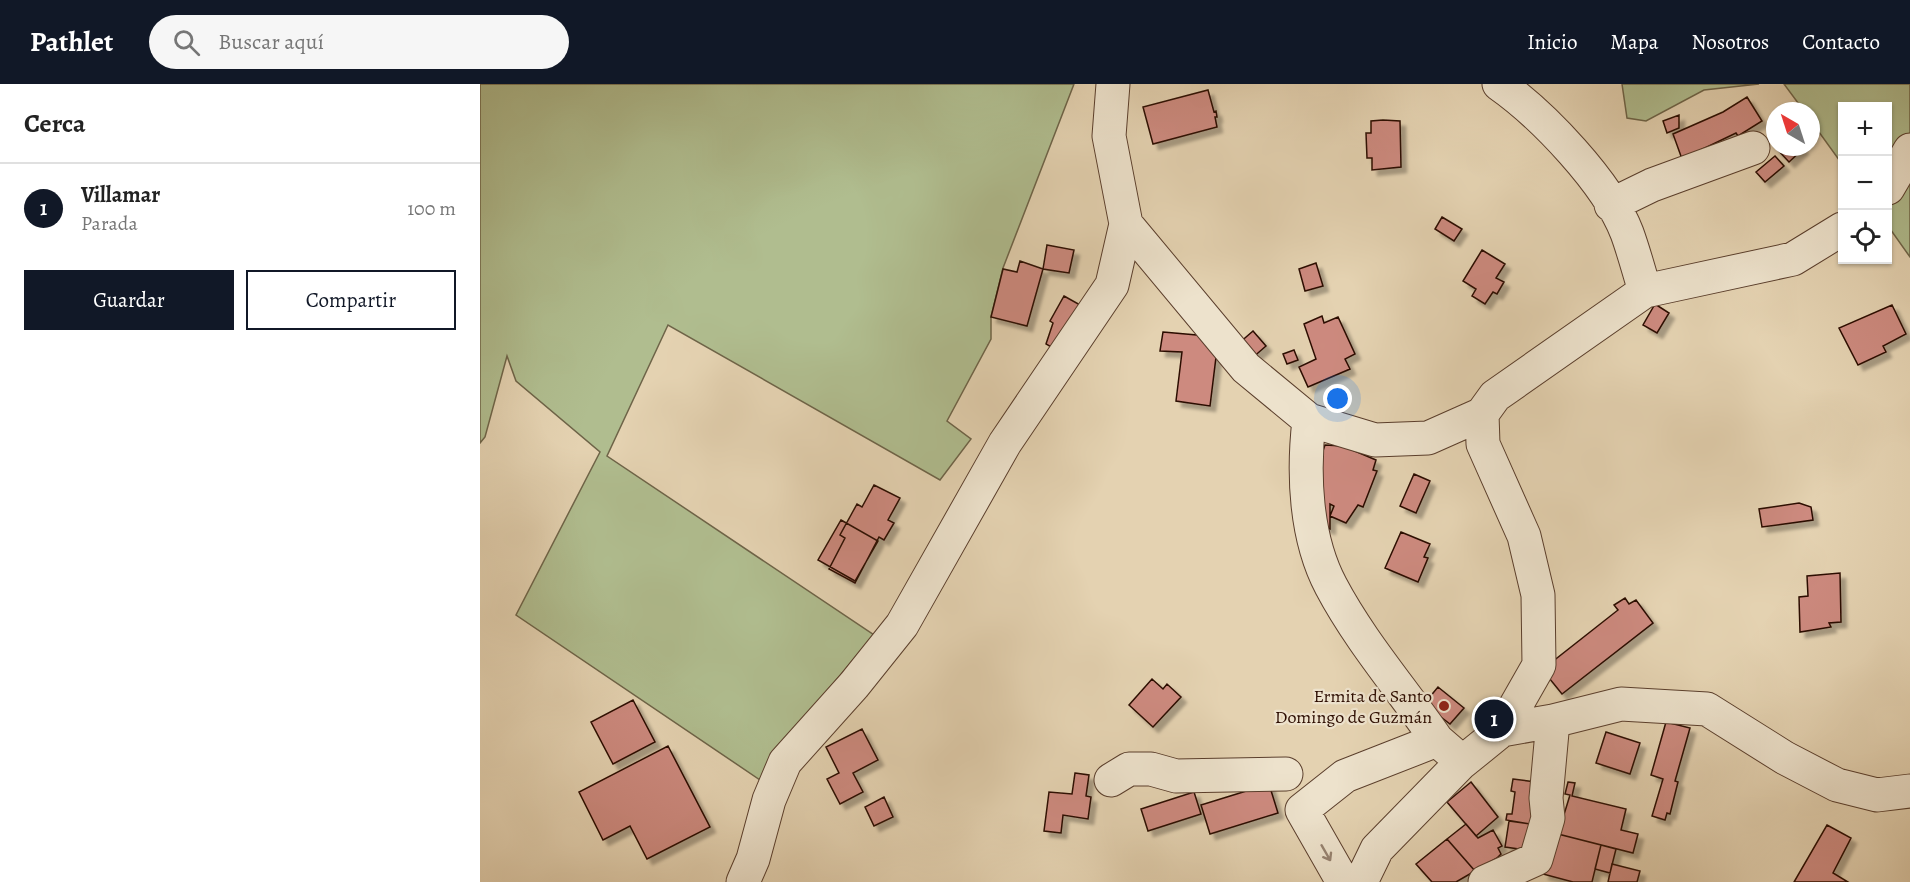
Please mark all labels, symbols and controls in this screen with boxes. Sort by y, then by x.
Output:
search box [149,15,569,69]
text: Pathlet [30,23,113,61]
icon: search [170,26,203,59]
text: Buscar aquí [218,27,324,57]
text: Inicio [1527,28,1577,56]
text: Mapa [1610,28,1659,56]
text: Nosotros [1692,28,1769,56]
text: Contacto [1802,28,1880,56]
north arrow [1766,102,1820,156]
map controls [1838,102,1892,264]
button: + [1838,102,1892,156]
text: Cerca [24,106,86,141]
button: − [1838,156,1892,210]
text: Villamar [81,180,160,210]
text: 1 [40,195,47,222]
text: 100 m [407,195,456,222]
text: Parada [81,210,138,237]
button: locate [1838,210,1892,264]
button: Guardar [24,270,234,330]
button: Compartir [246,270,456,330]
your location [1323,384,1352,413]
place label: Ermita de Santo Domingo de Guzmán [1275,684,1432,729]
pin: 1 [1474,696,1514,742]
marker: Ermita de Santo Domingo de Guzmán [1437,699,1451,713]
one-way arrow [1321,845,1333,862]

